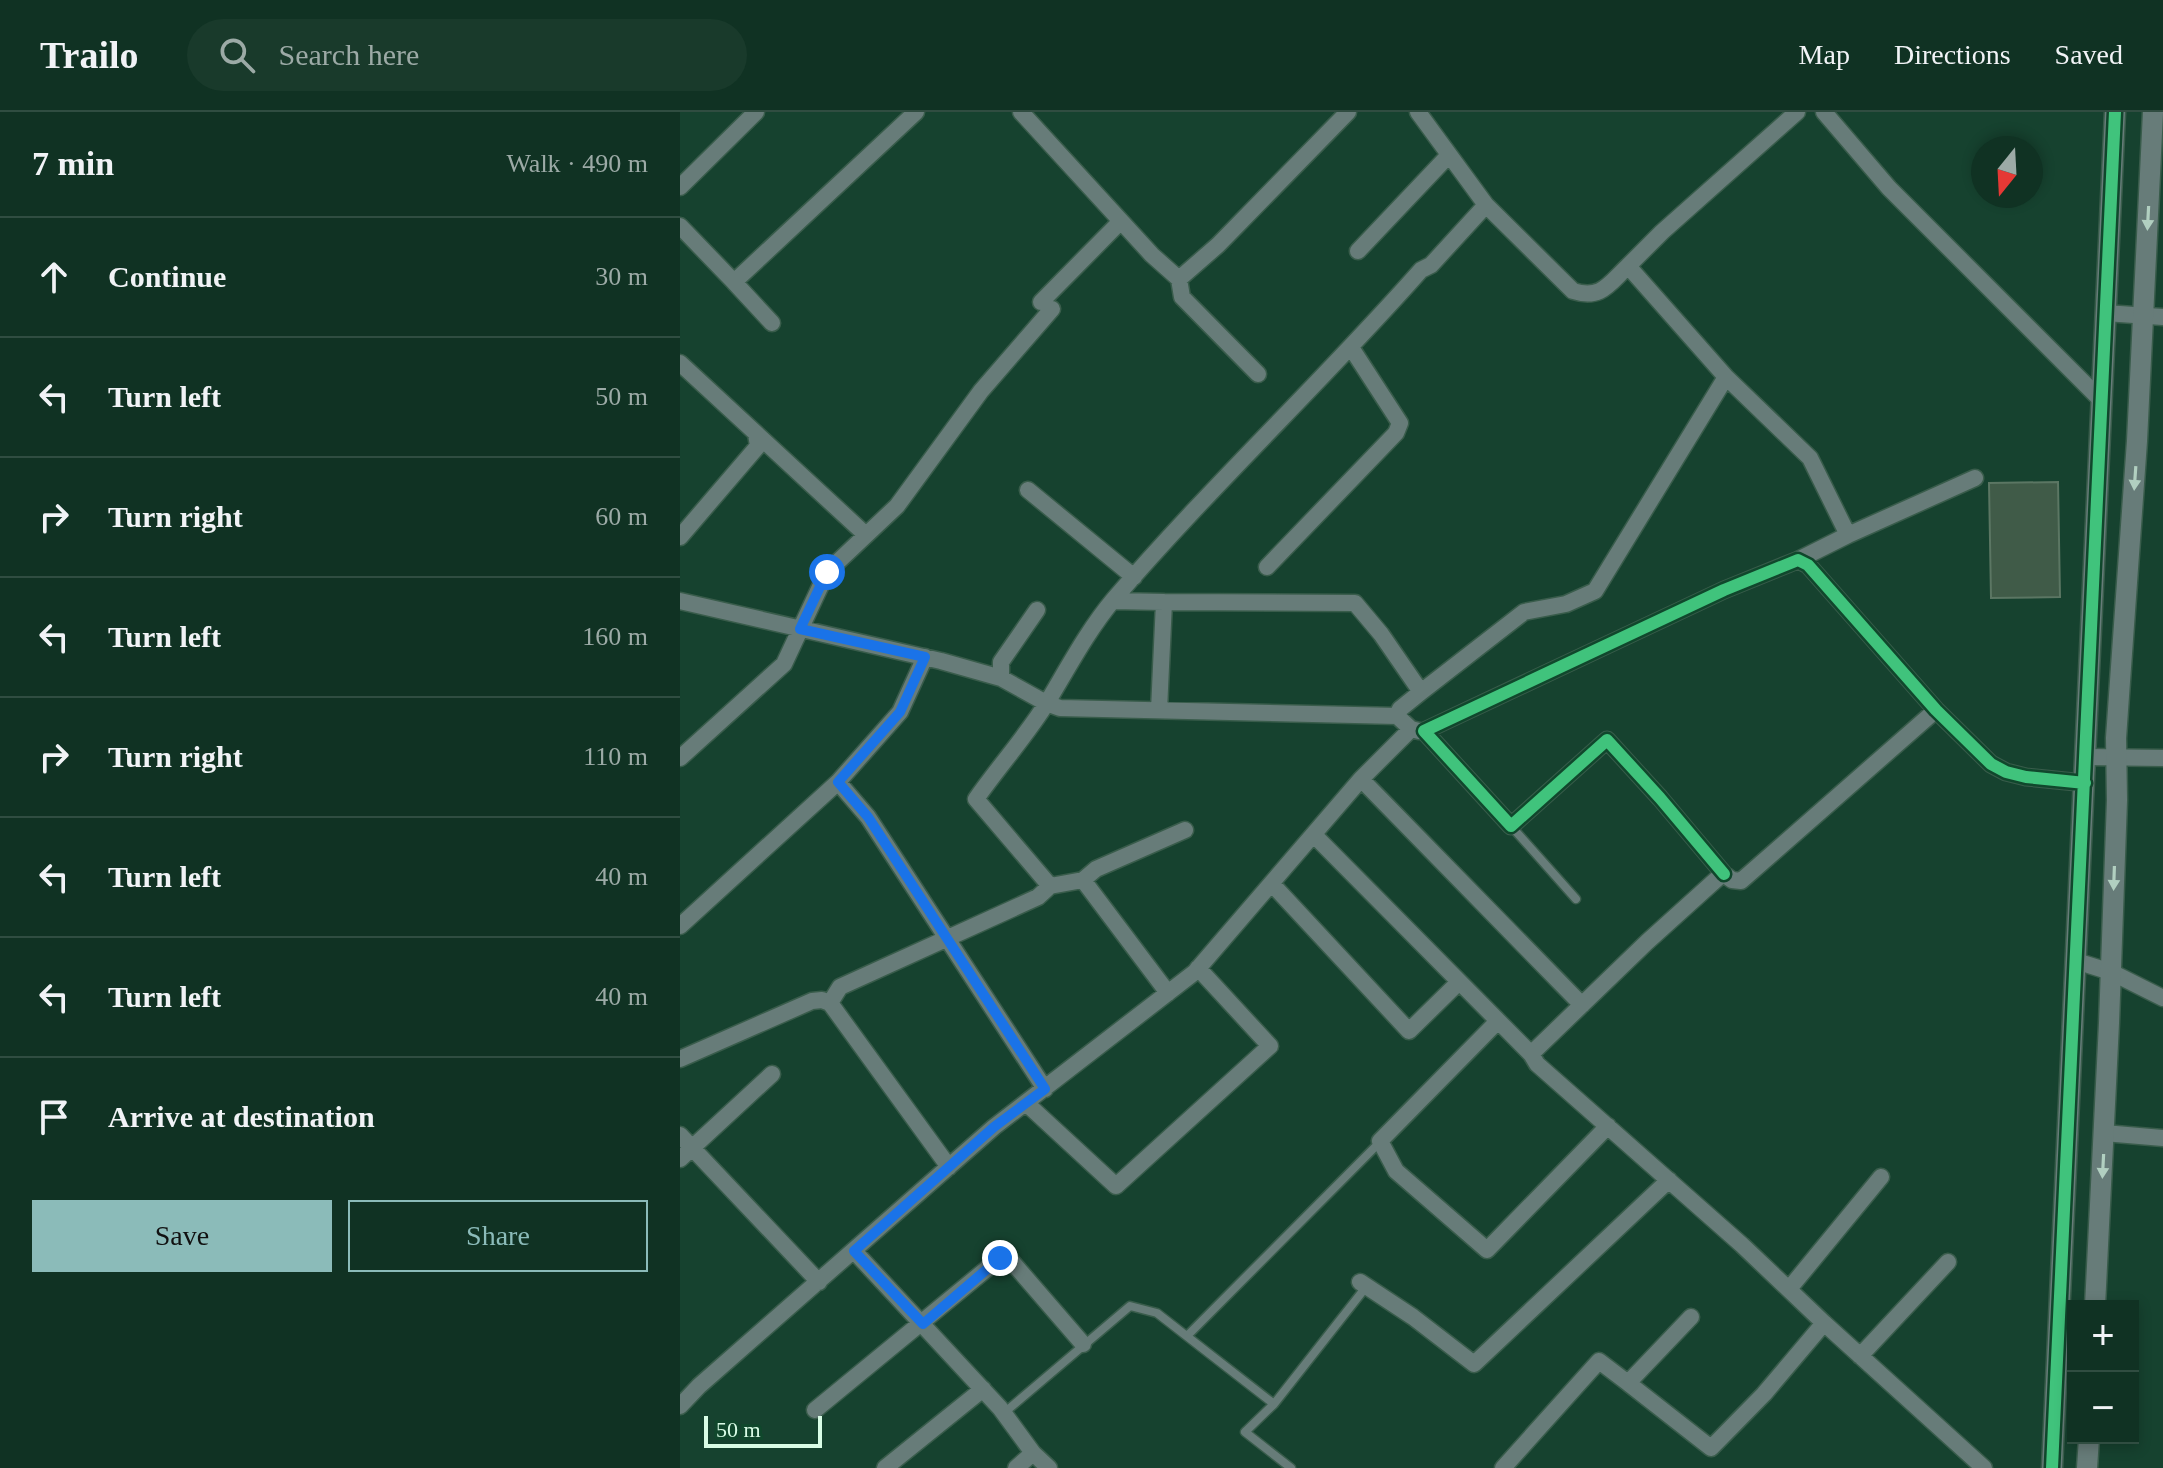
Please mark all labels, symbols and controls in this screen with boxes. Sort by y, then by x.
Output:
search box [187,19,747,91]
icon: search [215,33,259,77]
text: Trailo [40,34,139,76]
text: Search here [279,38,419,71]
text: Map [1799,39,1850,70]
text: Directions [1894,39,2011,70]
text: Saved [2055,39,2123,70]
north arrow [1971,136,2043,208]
text: 7 min [32,145,114,182]
text: Walk · 490 m [506,149,648,178]
one-way arrow [2141,206,2154,231]
icon: ahead [32,255,76,299]
text: Continue [108,260,226,293]
text: 30 m [595,262,648,291]
icon: left [32,375,76,419]
text: Turn left [108,380,221,413]
text: 50 m [595,382,648,411]
one-way arrow [2128,466,2141,491]
icon: right [32,495,76,539]
text: Turn right [108,500,243,533]
text: 60 m [595,502,648,531]
route start [809,554,845,590]
icon: left [32,615,76,659]
text: Turn left [108,620,221,653]
text: 160 m [582,622,648,651]
icon: right [32,735,76,779]
text: Turn right [108,740,243,773]
text: 110 m [583,742,648,771]
icon: left [32,855,76,899]
text: Turn left [108,860,221,893]
text: 40 m [595,862,648,891]
one-way arrow [2108,866,2121,891]
icon: left [32,975,76,1019]
text: Turn left [108,980,221,1013]
text: 40 m [595,982,648,1011]
icon: arrive [32,1095,76,1139]
text: Arrive at destination [108,1100,375,1133]
one-way arrow [2096,1154,2109,1179]
button: Save [32,1200,332,1272]
button: Share [348,1200,648,1272]
route end [982,1240,1018,1276]
map controls [2067,1300,2139,1444]
button: + [2067,1300,2139,1372]
button: − [2067,1372,2139,1444]
scale bar [704,1412,822,1448]
text: 50 m [716,1417,761,1442]

